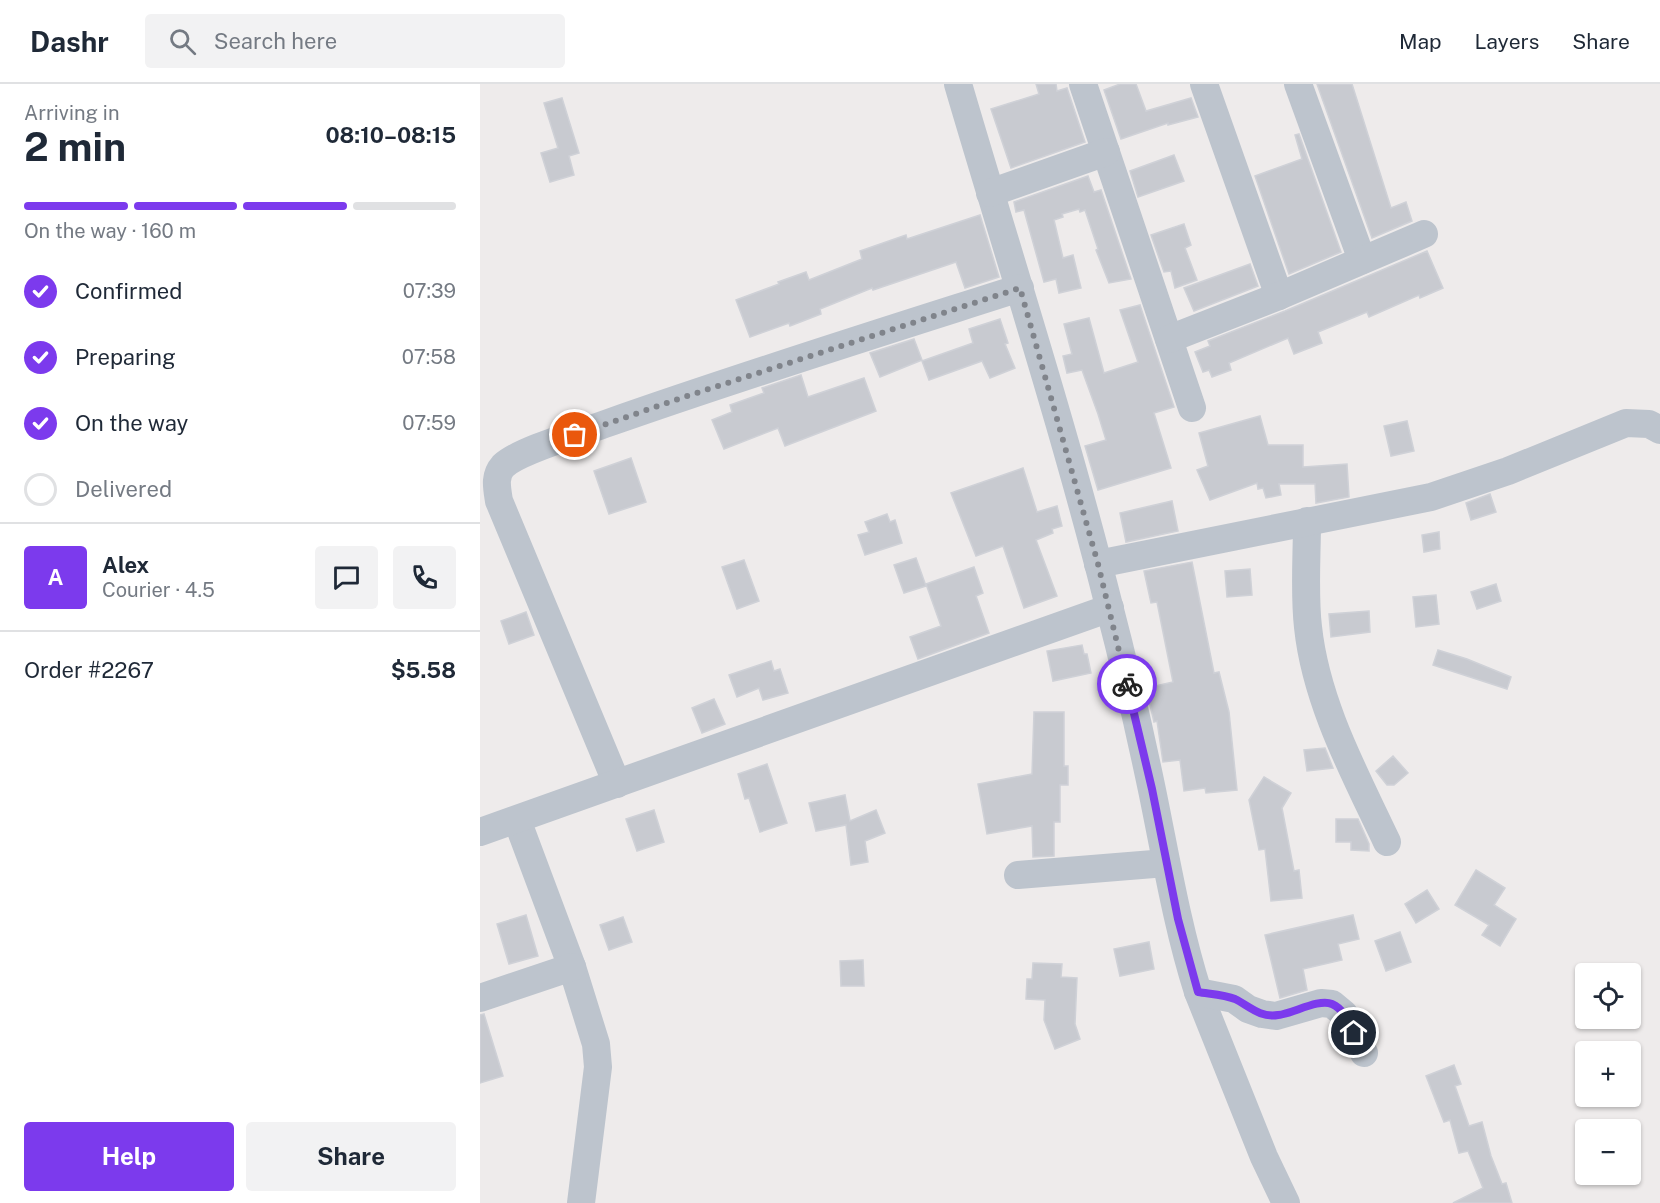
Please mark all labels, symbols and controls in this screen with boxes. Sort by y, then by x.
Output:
search box [145,14,565,68]
text: Dashr [30,25,109,58]
icon: search [166,25,199,58]
text: Search here [214,28,337,54]
text: Map [1399,29,1442,54]
text: Layers [1475,29,1539,54]
text: Share [1572,29,1630,54]
text: Arriving in [24,101,119,125]
text: 08:10–08:15 [326,122,456,148]
text: 2 min [24,124,126,170]
text: On the way · 160 m [24,219,196,243]
icon: check [24,275,57,308]
text: Confirmed [75,278,182,304]
text: 07:39 [403,279,456,303]
icon: check [24,341,57,374]
text: Preparing [75,344,176,370]
text: 07:58 [402,345,456,369]
icon: check [24,407,57,440]
pin [549,409,600,460]
text: On the way [75,410,188,436]
text: 07:59 [402,411,456,435]
icon: bag [558,418,591,451]
text: Delivered [75,476,172,502]
button: chat [315,546,378,609]
button: phone [393,546,456,609]
text: Alex [102,552,149,578]
text: A [48,564,63,590]
text: Courier · 4.5 [102,578,215,602]
courier [1097,654,1157,714]
text: Order #2267 [24,657,154,683]
text: $5.58 [391,657,456,683]
icon: bike [1111,668,1144,701]
map controls [1575,963,1641,1185]
button: locate [1575,963,1641,1029]
pin [1328,1007,1379,1058]
icon: home [1337,1016,1370,1049]
button: + [1575,1041,1641,1107]
button: − [1575,1119,1641,1185]
button: Help [24,1122,234,1191]
button: Share [246,1122,456,1191]

